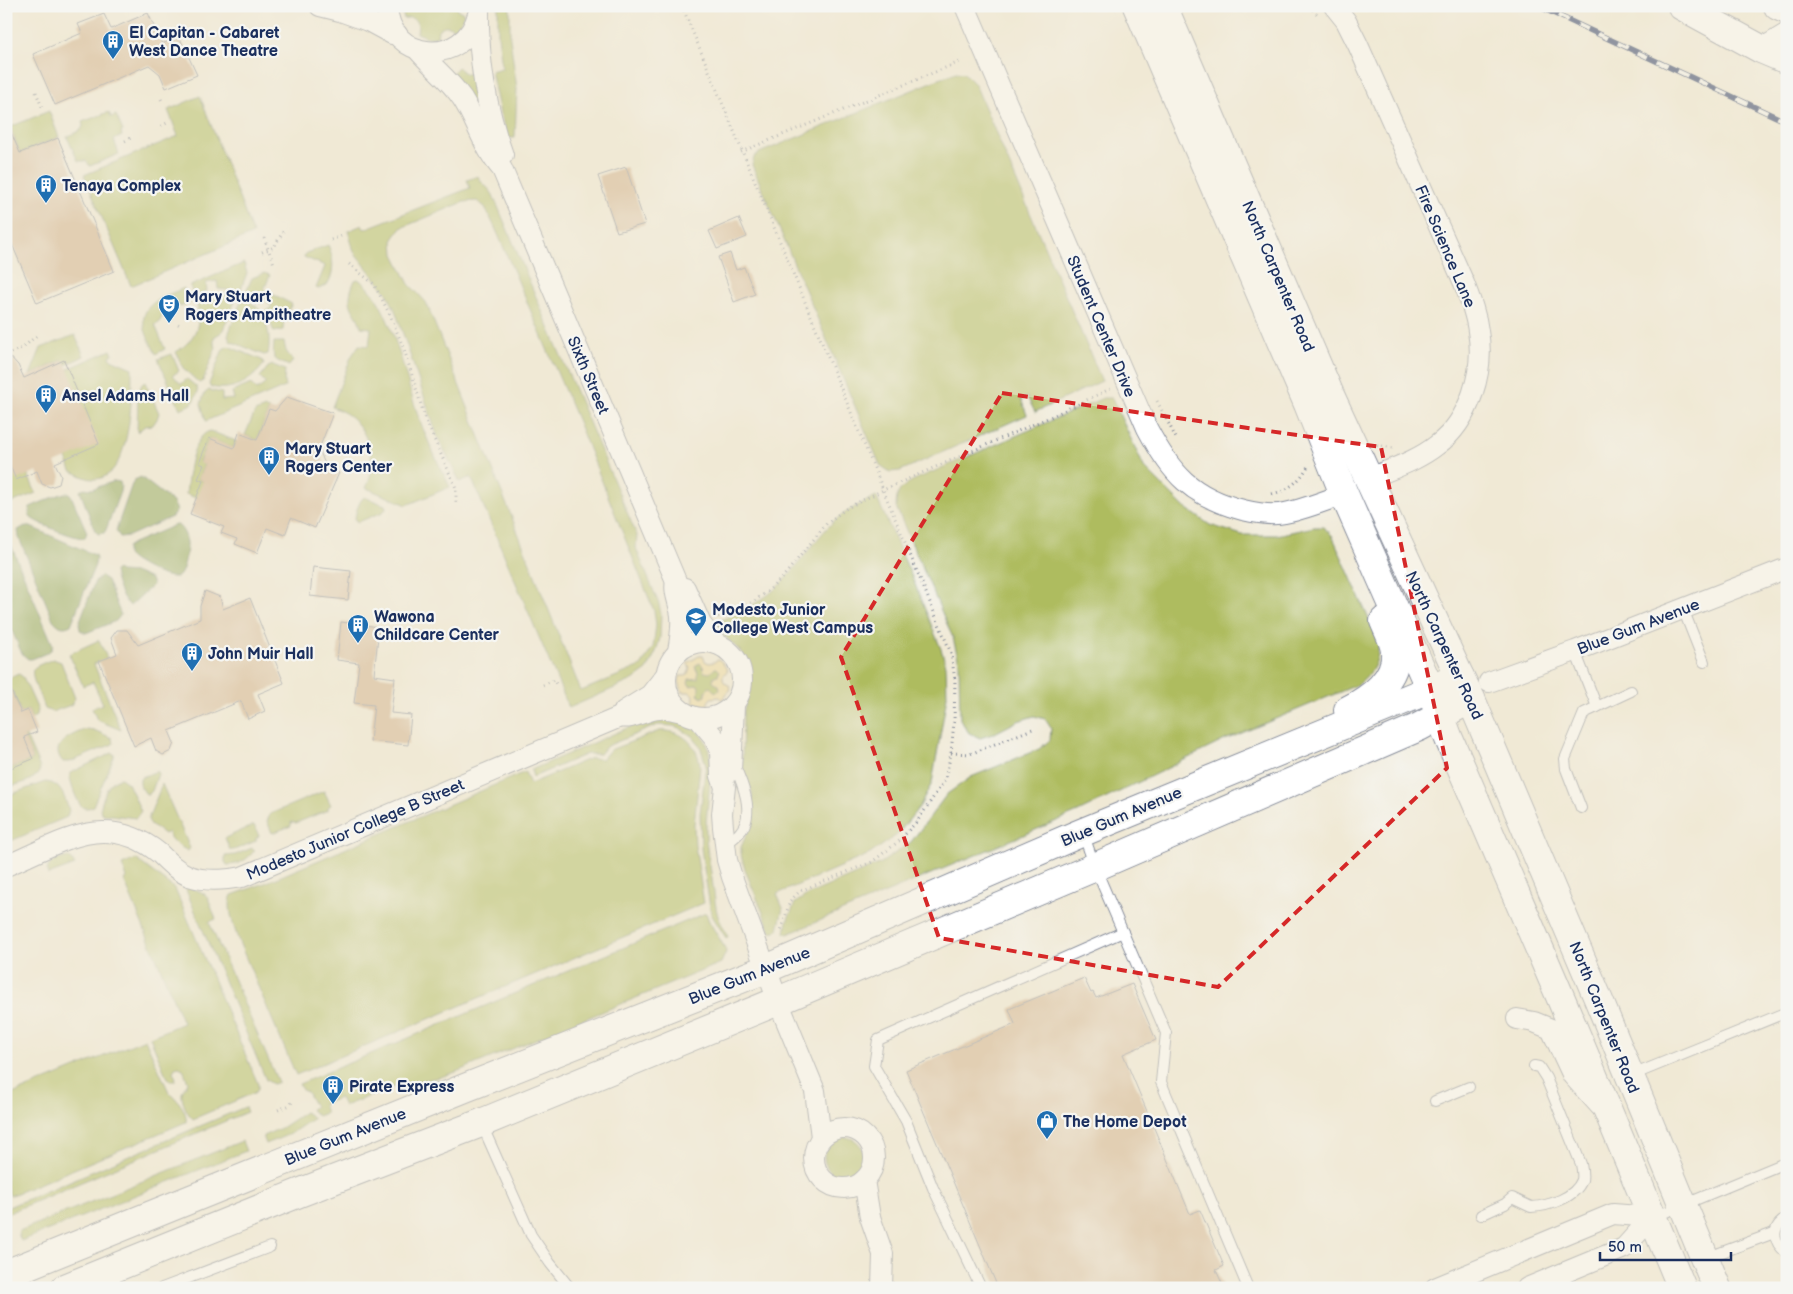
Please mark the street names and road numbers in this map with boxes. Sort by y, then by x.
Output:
street label: Fire Science Lane [1410,182,1479,311]
street label: North Carpenter Road [1237,198,1318,355]
street label: Student Center Drive [1062,253,1139,401]
street label: Sixth Street [563,334,613,417]
street label: North Carpenter Road [1401,568,1486,723]
street label: Blue Gum Avenue [1575,595,1703,659]
street label: Modesto Junior College B Street [244,776,467,885]
street label: Blue Gum Avenue [1058,783,1185,851]
street label: North Carpenter Road [1564,939,1643,1096]
street label: Blue Gum Avenue [686,943,814,1009]
street label: Blue Gum Avenue [282,1104,410,1170]

